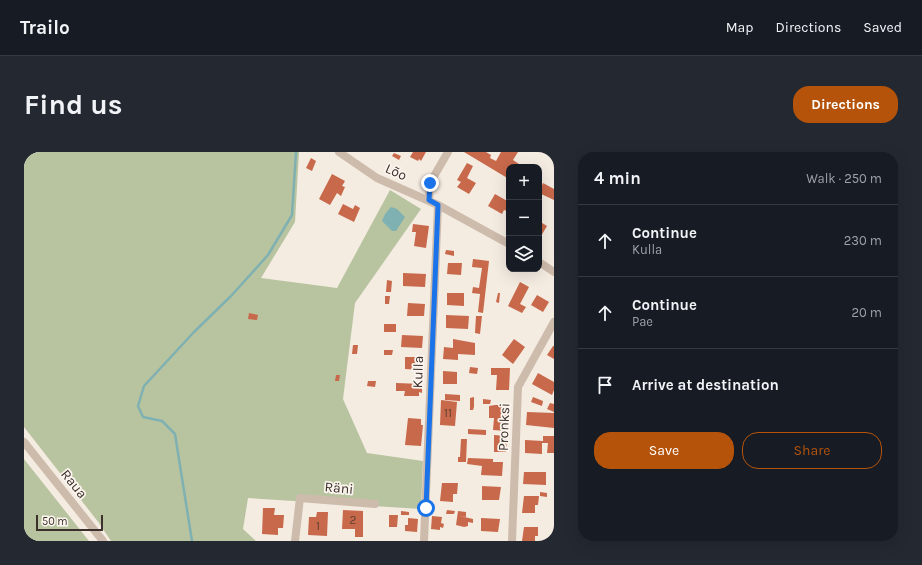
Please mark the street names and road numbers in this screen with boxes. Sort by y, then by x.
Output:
street label: Lõo [383,160,409,184]
street label: Kulla [409,355,427,389]
street label: Pronksi [495,403,513,451]
street label: Raua [57,466,91,502]
street label: Räni [324,478,354,498]

